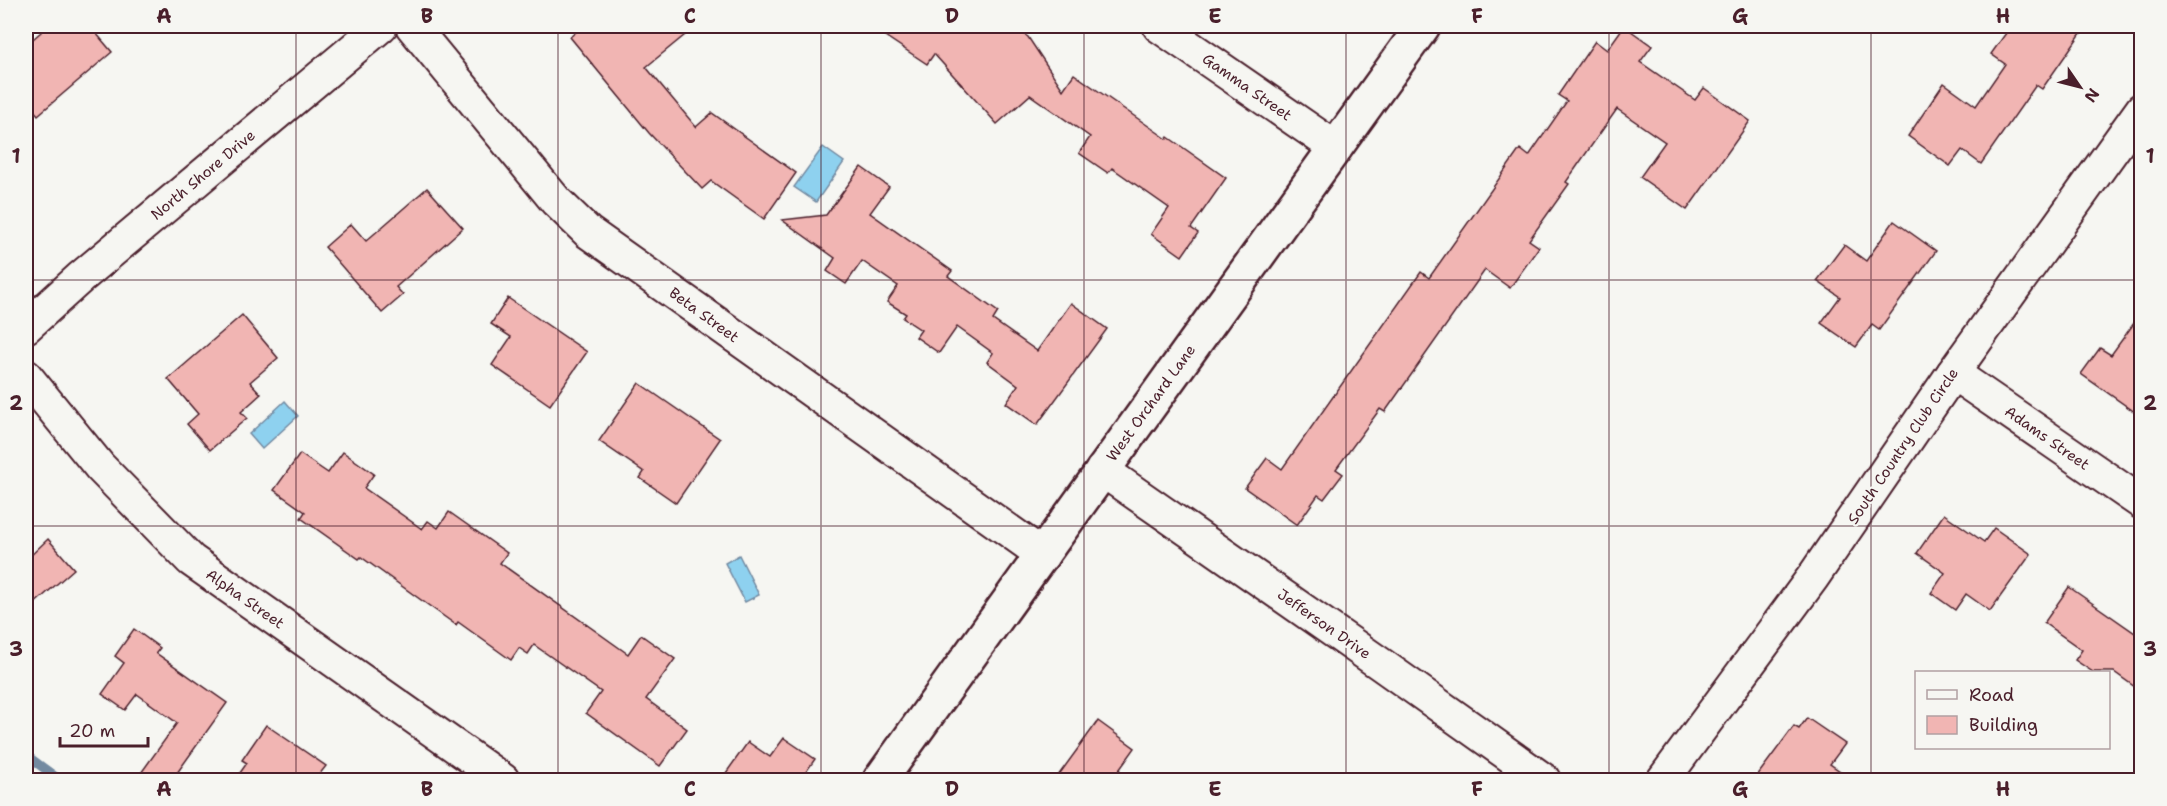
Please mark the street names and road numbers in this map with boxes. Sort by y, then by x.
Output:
street label: Gamma Street [1198,49,1296,125]
street label: North Shore Drive [147,125,259,225]
street label: Beta Street [665,283,743,347]
street label: West Orchard Lane [1102,341,1200,465]
street label: South Country Club Circle [1843,364,1963,528]
street label: Adams Street [2001,401,2093,475]
street label: Alpha Street [202,565,288,633]
street label: Jefferson Drive [1273,584,1375,664]

